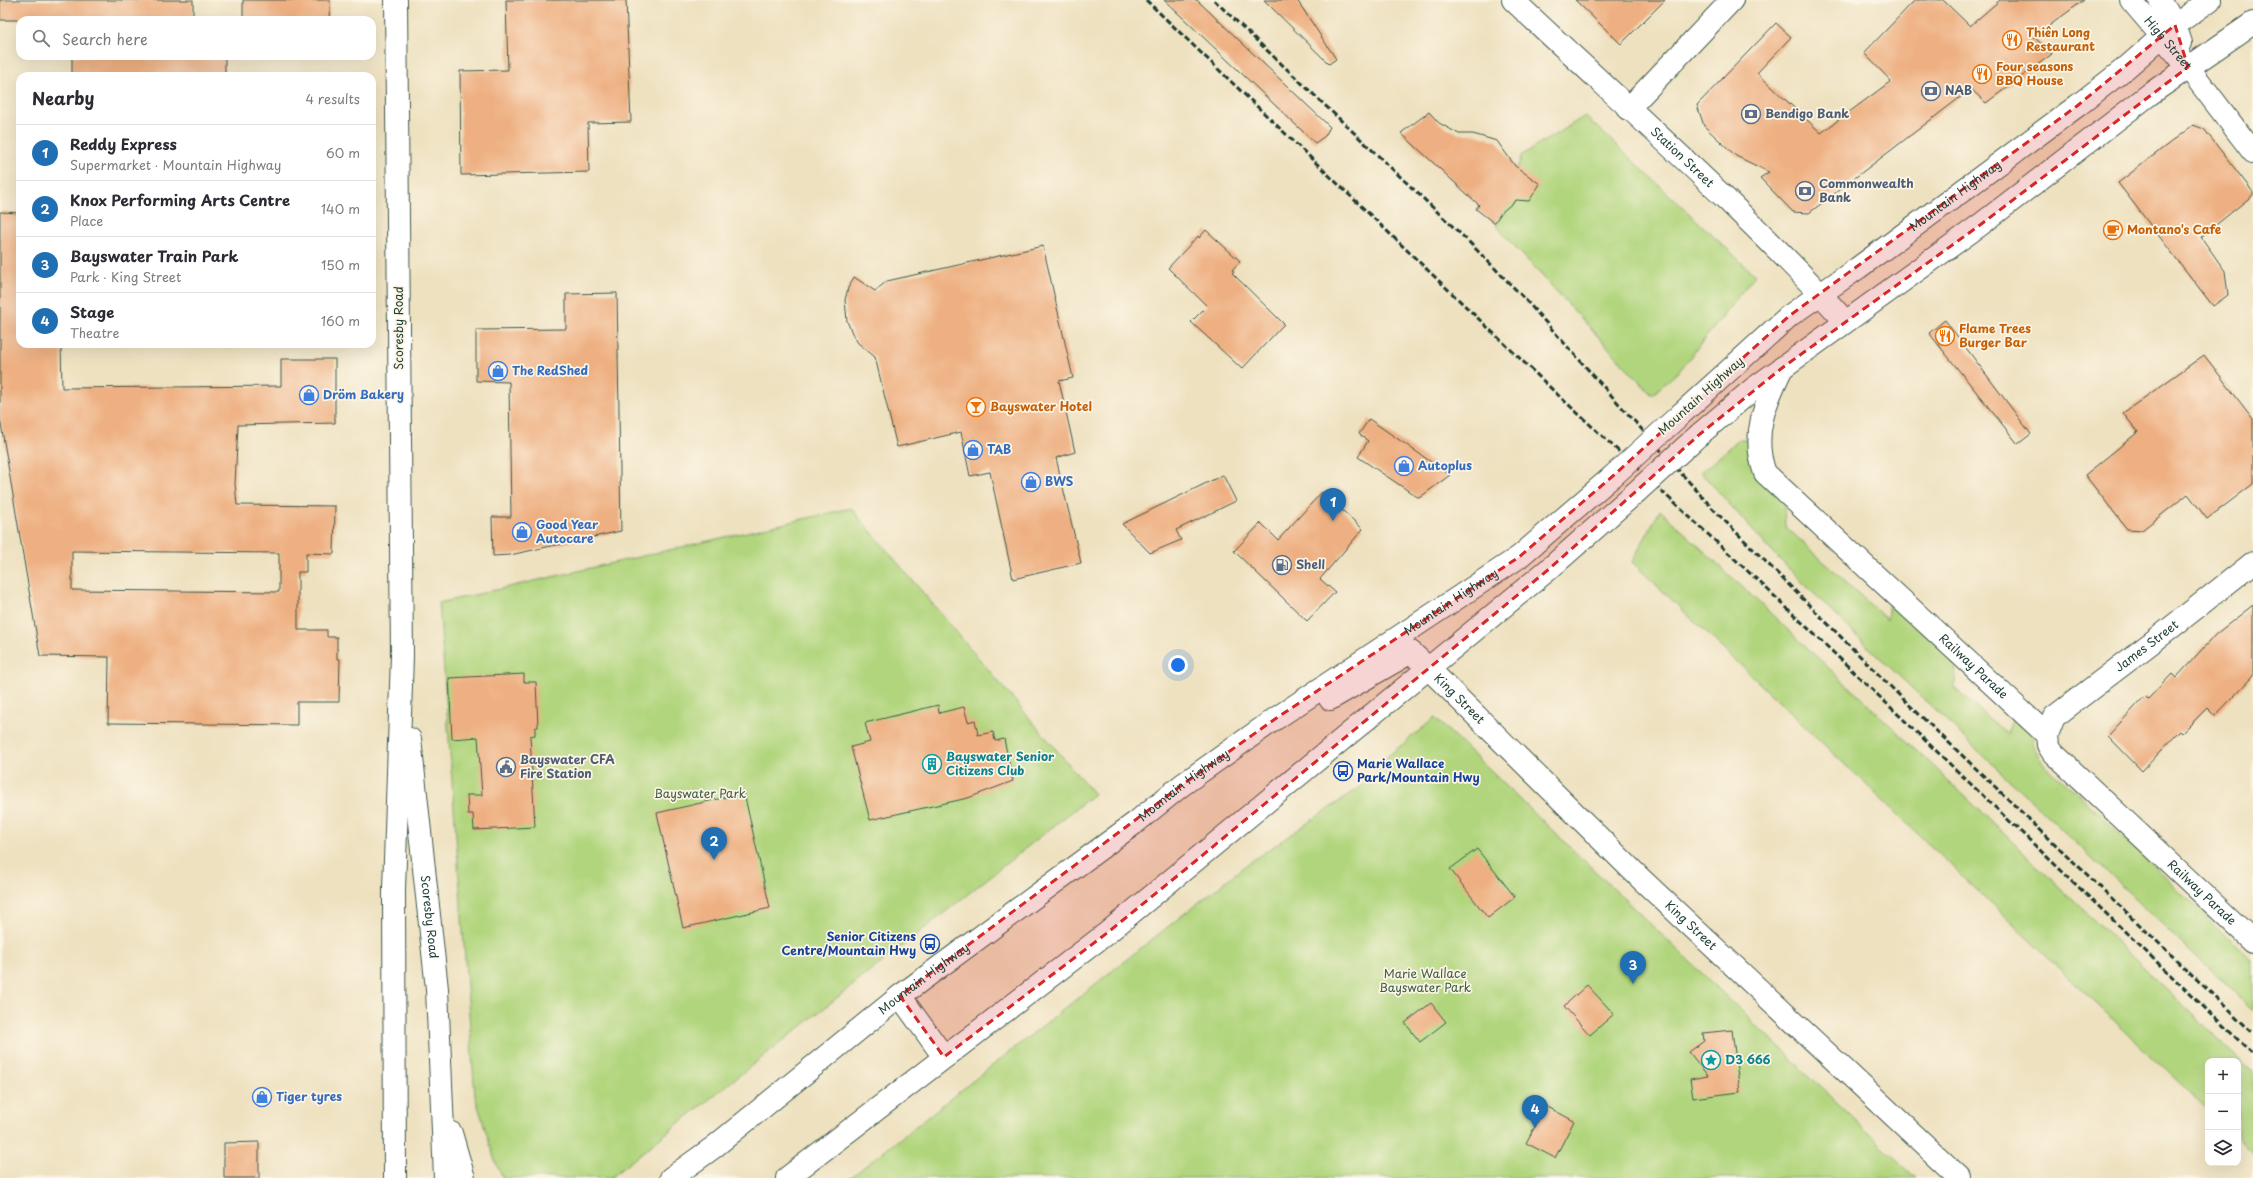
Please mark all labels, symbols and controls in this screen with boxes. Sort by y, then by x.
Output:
street label: High Street [2141,12,2197,74]
search box [16,16,376,60]
place label: Thiên Long Restaurant [2026,23,2095,55]
icon: search [30,27,52,49]
text: Search here [62,27,148,50]
restaurant icon: Thiên Long Restaurant [2001,29,2023,51]
place label: Four seasons BBQ House [1996,57,2074,89]
restaurant icon: Four seasons BBQ House [1971,63,1993,85]
bank icon: NAB [1920,80,1942,102]
place label: NAB [1945,81,1972,99]
text: Nearby [32,85,94,111]
text: 4 results [306,89,360,108]
bank icon: Bendigo Bank [1740,103,1762,125]
place label: Bendigo Bank [1765,104,1849,122]
street label: Station Street [1647,122,1719,191]
text: Reddy Express [70,132,177,155]
text: 1 [42,143,48,162]
text: 60 m [326,143,360,162]
text: Supermarket · Mountain Highway [70,155,281,174]
street label: Mountain Highway [1905,155,2004,235]
place label: Commonwealth Bank [1819,174,1914,206]
bank icon: Commonwealth Bank [1794,180,1816,202]
text: Knox Performing Arts Centre [70,188,290,211]
text: 2 [40,199,50,218]
text: 140 m [321,199,360,218]
text: Place [70,211,103,230]
cafe icon: Montano's Cafe [2102,219,2124,241]
place label: Montano's Cafe [2127,220,2222,238]
text: Bayswater Train Park [70,244,238,267]
text: 3 [41,255,49,274]
text: 150 m [321,255,360,274]
text: Park · King Street [70,267,181,286]
street label: Scoresby Road [389,286,407,370]
text: Stage [70,300,114,323]
text: 4 [41,311,49,330]
text: 160 m [321,311,360,330]
place label: Flame Trees Burger Bar [1959,319,2031,351]
text: Theatre [70,323,119,342]
restaurant icon: Flame Trees Burger Bar [1934,325,1956,347]
street label: Mountain Highway [1654,352,1747,439]
shop icon: The RedShed [487,360,509,382]
place label: The RedShed [512,361,589,379]
shop icon: Dröm Bakery [298,384,320,406]
place label: Dröm Bakery [323,385,404,403]
bar icon: Bayswater Hotel [965,396,987,418]
place label: Bayswater Hotel [990,397,1092,415]
shop icon: TAB [962,439,984,461]
place label: TAB [987,440,1011,458]
shop icon: Autoplus [1393,455,1415,477]
place label: Autoplus [1418,456,1472,474]
shop icon: BWS [1020,471,1042,493]
place label: BWS [1045,472,1074,490]
pin: 1 [1320,488,1346,521]
place label: Good Year Autocare [536,515,599,547]
shop icon: Good Year Autocare [511,521,533,543]
fuel station icon: Shell [1271,554,1293,576]
place label: Shell [1296,555,1325,573]
street label: Mountain Highway [1400,564,1501,639]
street label: James Street [2111,615,2182,676]
street label: Railway Parade [1935,629,2013,703]
your location [1168,655,1188,675]
street label: King Street [1431,669,1489,728]
street label: Mountain Highway [1134,744,1232,825]
place label: Bayswater Senior Citizens Club [946,747,1055,779]
place label: Bayswater CFA Fire Station [520,750,615,782]
building icon: Bayswater Senior Citizens Club [921,753,943,775]
place label: Marie Wallace Park/Mountain Hwy [1357,754,1480,786]
public building icon: Bayswater CFA Fire Station [495,756,517,778]
bus stop icon: Marie Wallace Park/Mountain Hwy [1332,760,1354,782]
park label: Bayswater Park [654,784,746,802]
pin: 2 [701,827,727,860]
street label: Railway Parade [2164,855,2241,929]
street label: Scoresby Road [417,874,444,959]
street label: King Street [1662,896,1721,954]
place label: Senior Citizens Centre/Mountain Hwy [782,927,916,959]
bus stop icon: Senior Citizens Centre/Mountain Hwy [919,933,941,955]
street label: Mountain Highway [874,938,973,1018]
pin: 3 [1620,951,1646,984]
park label: Marie Wallace Bayswater Park [1379,964,1471,996]
place icon: D3 666 [1700,1049,1722,1071]
place label: D3 666 [1725,1050,1771,1068]
map controls [2205,1058,2241,1166]
button: + [2205,1058,2241,1094]
shop icon: Tiger tyres [251,1086,273,1108]
place label: Tiger tyres [276,1087,342,1105]
button: − [2205,1094,2241,1130]
pin: 4 [1522,1095,1548,1128]
button: layers [2205,1130,2241,1166]

